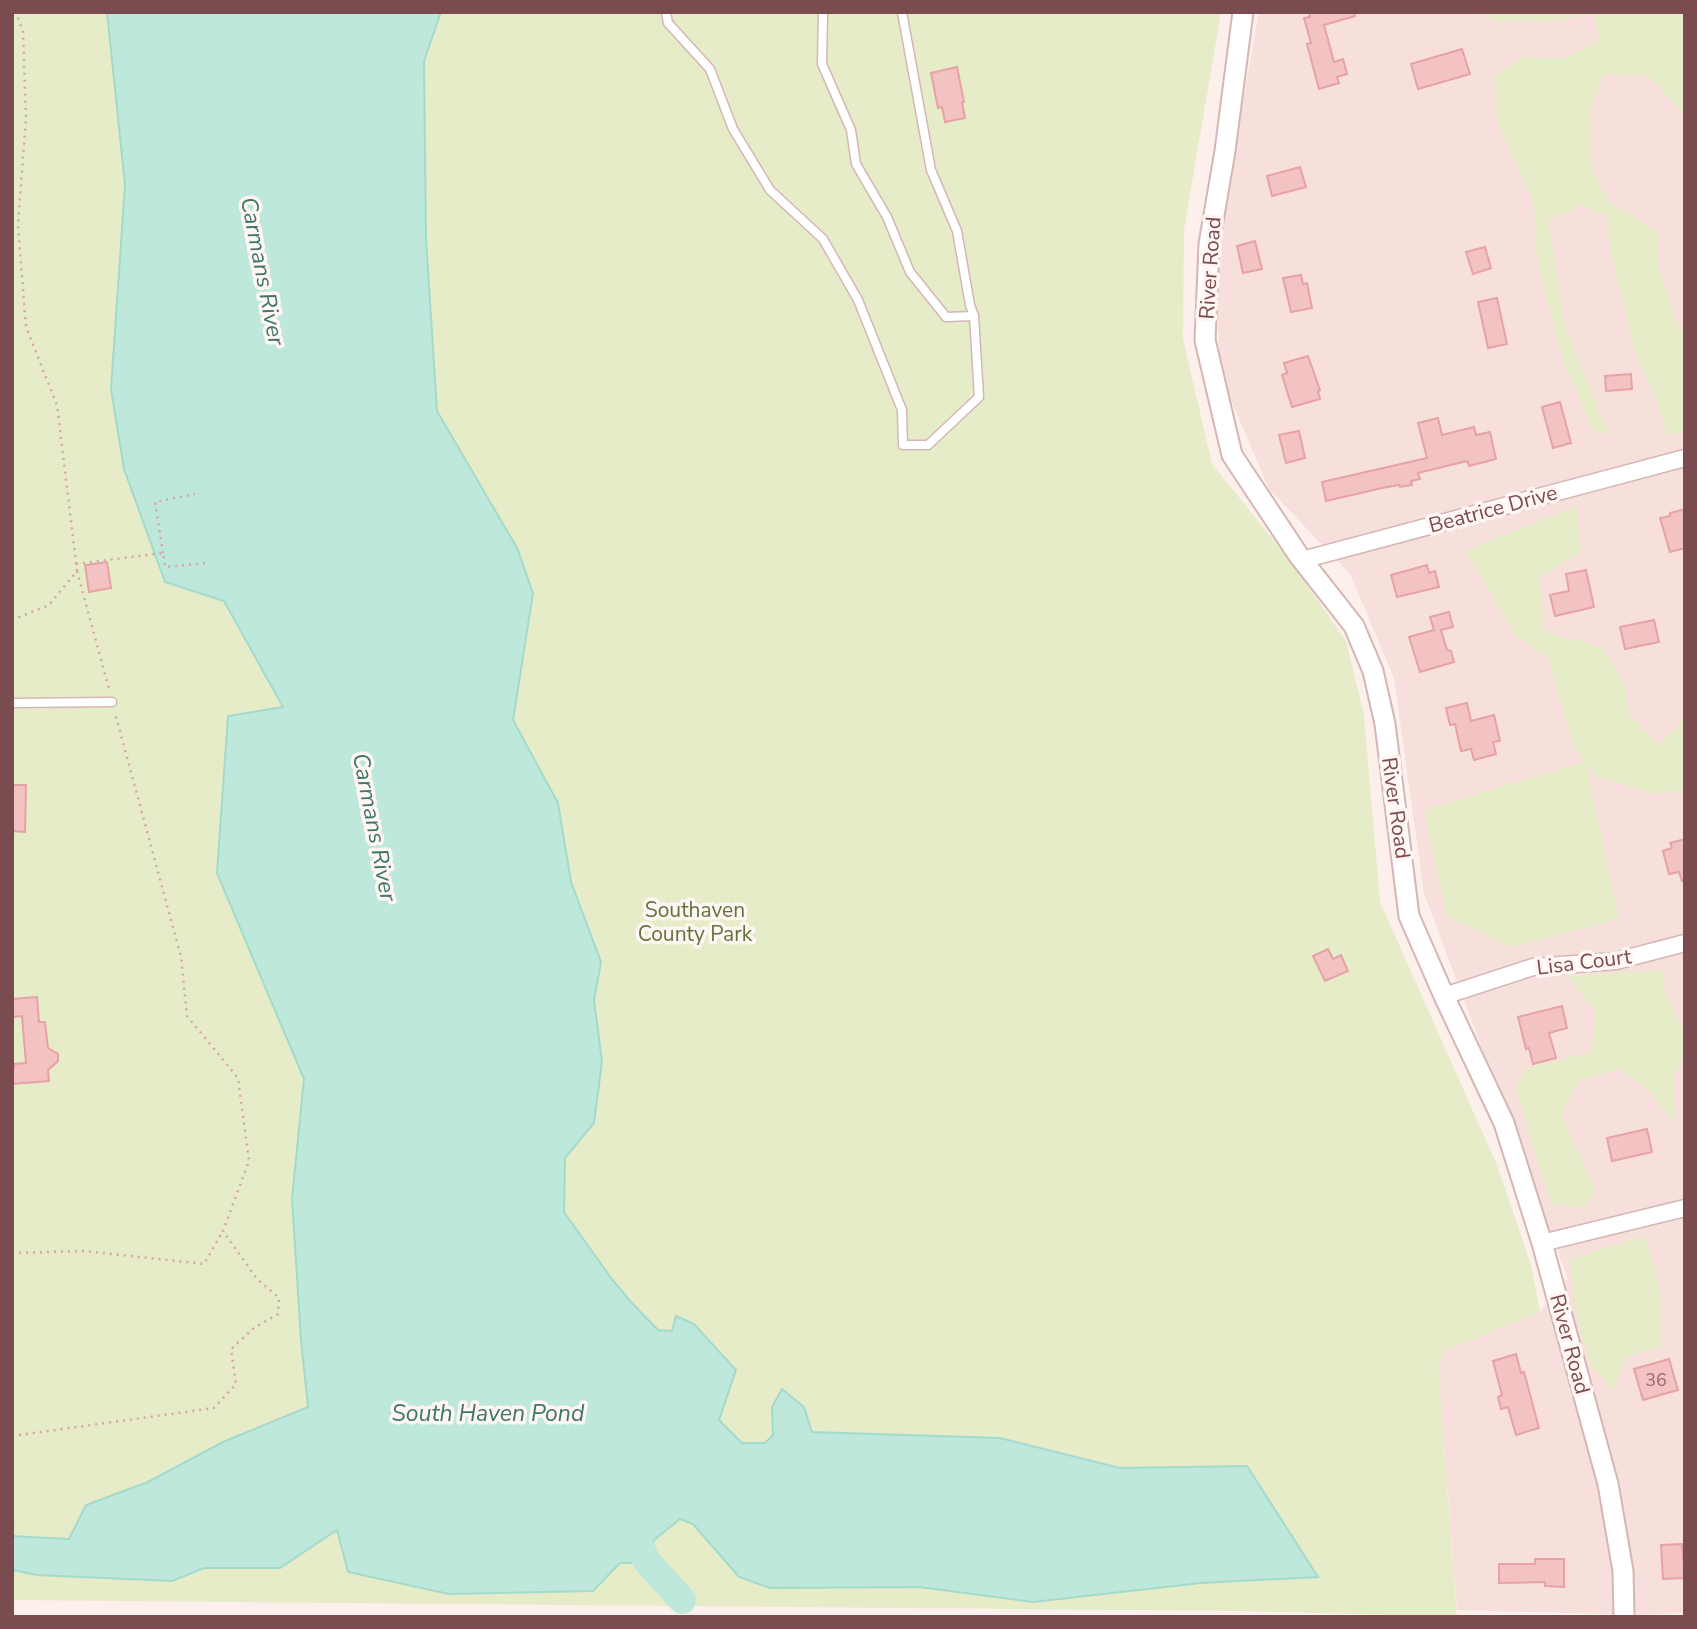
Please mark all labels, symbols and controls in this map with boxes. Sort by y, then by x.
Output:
water label: Carmans River [233,194,292,349]
street label: River Road [1192,216,1228,320]
street label: Beatrice Drive [1426,478,1560,540]
water label: Carmans River [345,750,404,905]
street label: River Road [1375,755,1417,861]
park label: Southaven County Park [638,896,753,948]
street label: Lisa Court [1535,942,1634,982]
street label: River Road [1543,1291,1597,1397]
house number: 36 [1645,1368,1667,1392]
water label: South Haven Pond [392,1398,585,1429]

